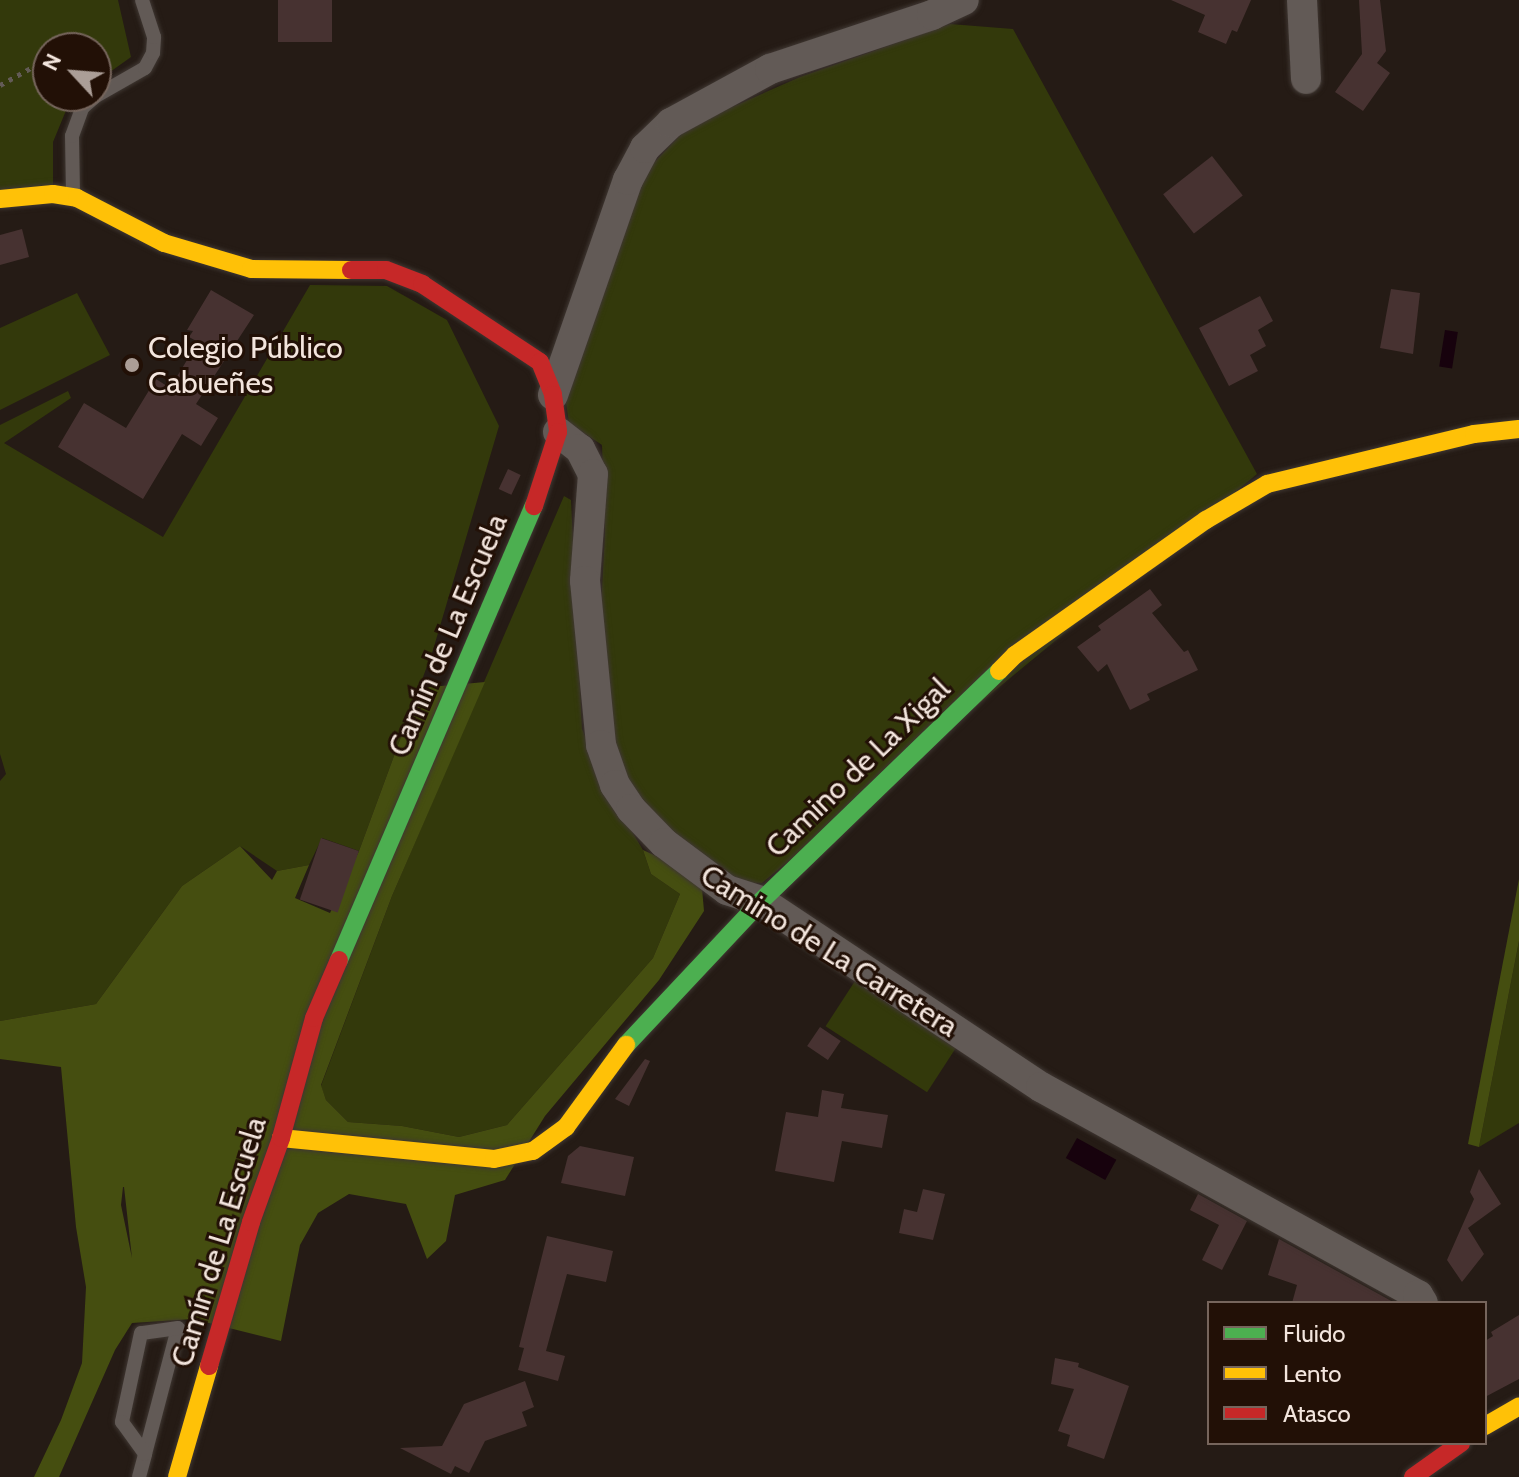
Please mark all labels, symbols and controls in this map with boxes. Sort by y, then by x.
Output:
north arrow [32,32,112,112]
text: N [36,49,67,75]
place label: Colegio Público Cabueñes [148,330,343,400]
marker: Colegio Público Cabueñes [123,356,141,374]
street label: Camín de La Escuela [381,509,515,761]
street label: Camino de La Xigal [759,671,957,865]
street label: Camino de La Carretera [694,857,964,1045]
street label: Camín de La Escuela [164,1113,274,1371]
legend [1207,1301,1487,1445]
text: Fluido [1283,1319,1345,1348]
text: Lento [1283,1359,1342,1388]
text: Atasco [1283,1399,1351,1428]

